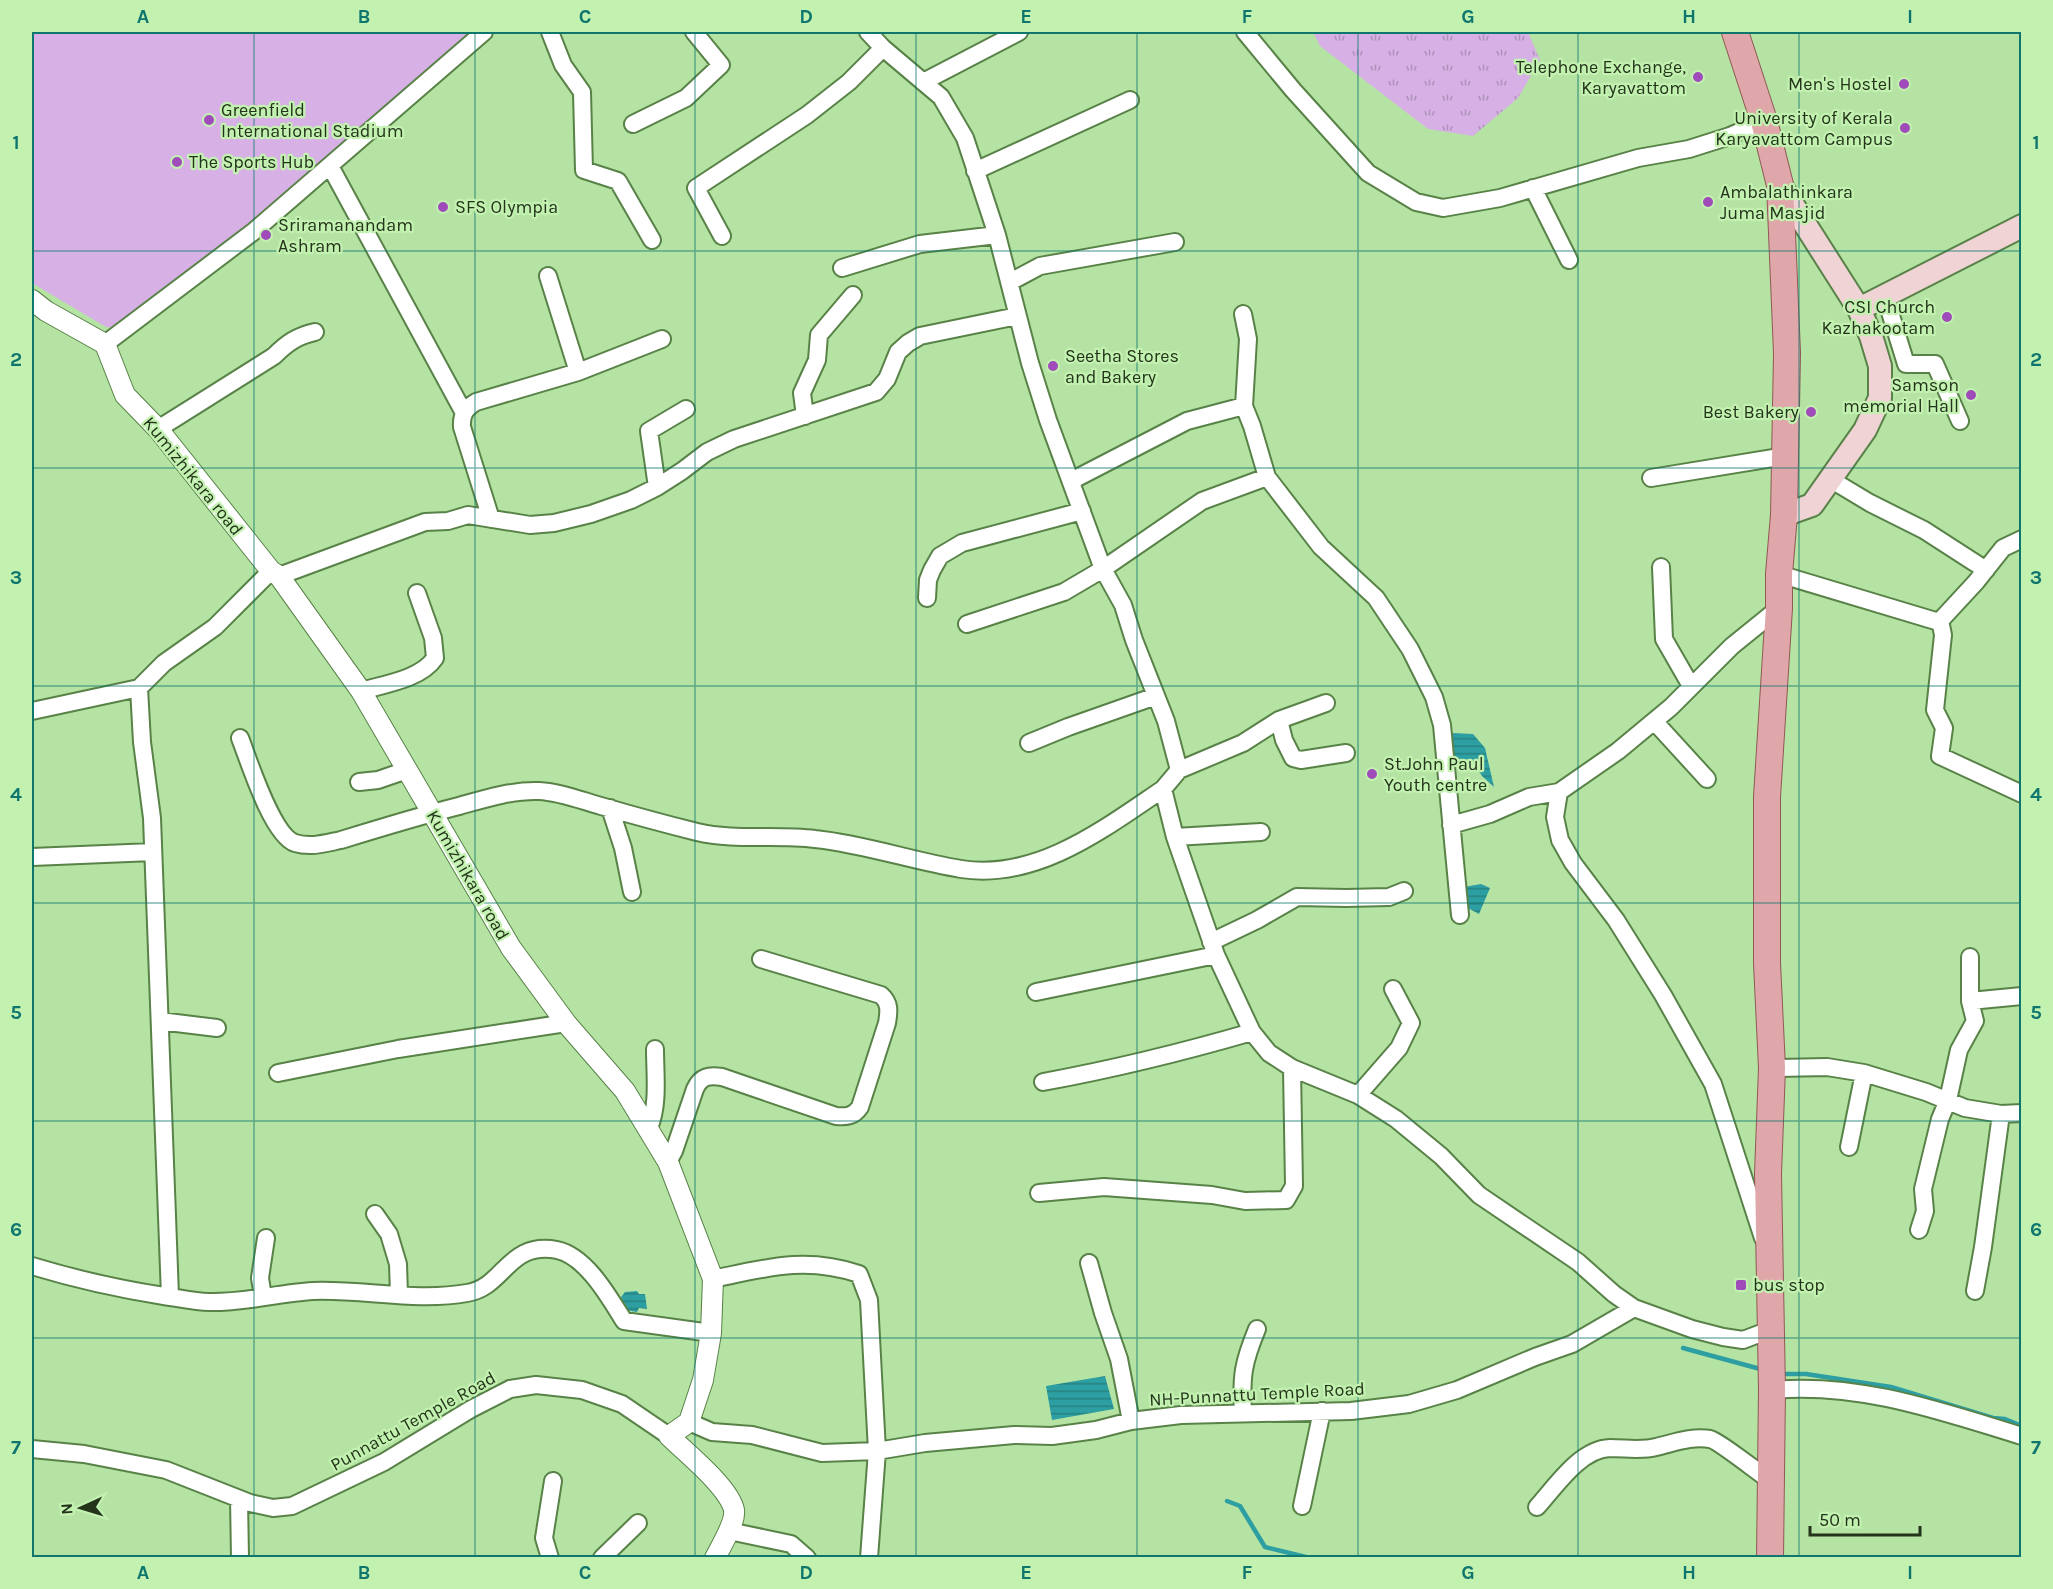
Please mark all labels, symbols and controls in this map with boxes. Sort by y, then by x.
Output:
text: A [137,5,150,28]
text: B [358,5,370,28]
text: C [579,5,591,28]
text: D [799,5,813,28]
text: E [1020,5,1032,28]
text: F [1242,5,1253,28]
text: G [1461,5,1475,28]
text: H [1682,5,1696,28]
text: I [1907,5,1913,28]
place label: Telephone Exchange, Karyavattom [1516,56,1686,99]
marker: Telephone Exchange, Karyavattom [1691,70,1705,84]
place label: Men's Hostel [1788,73,1892,95]
marker: Men's Hostel [1897,77,1911,91]
place label: Greenfield International Stadium [221,99,404,142]
place label: University of Kerala Karyavattom Campus [1715,107,1893,150]
marker: Greenfield International Stadium [202,113,216,127]
marker: University of Kerala Karyavattom Campus [1898,121,1912,135]
text: 1 [12,131,20,154]
text: 1 [2032,131,2040,154]
place label: The Sports Hub [189,151,314,173]
marker: The Sports Hub [170,155,184,169]
place label: Ambalathinkara Juma Masjid [1720,181,1853,224]
marker: Ambalathinkara Juma Masjid [1701,195,1715,209]
place label: SFS Olympia [455,196,558,218]
marker: SFS Olympia [436,200,450,214]
place label: Sriramanandam Ashram [278,214,413,257]
marker: Sriramanandam Ashram [259,228,273,242]
place label: CSI Church Kazhakootam [1822,296,1935,339]
marker: CSI Church Kazhakootam [1940,310,1954,324]
place label: Seetha Stores and Bakery [1065,345,1179,388]
text: 2 [10,348,22,371]
text: 2 [2030,348,2042,371]
marker: Seetha Stores and Bakery [1046,359,1060,373]
place label: Samson memorial Hall [1843,374,1959,417]
marker: Samson memorial Hall [1964,388,1978,402]
place label: Best Bakery [1703,401,1800,423]
marker: Best Bakery [1804,405,1818,419]
street label: Kumizhikara road [138,412,248,540]
text: 3 [10,566,22,589]
text: 3 [2030,566,2042,589]
place label: St.John Paul Youth centre [1384,753,1487,796]
marker: St.John Paul Youth centre [1365,767,1379,781]
text: 4 [10,783,22,806]
text: 4 [2030,783,2042,806]
street label: Kumizhikara road [422,806,514,944]
text: 5 [10,1001,22,1024]
text: 5 [2030,1001,2042,1024]
text: 6 [10,1218,22,1241]
text: 6 [2030,1218,2042,1241]
place label: bus stop [1753,1274,1825,1296]
marker: bus stop [1734,1278,1748,1292]
street label: Punnattu Temple Road [327,1366,499,1476]
street label: NH-Punnattu Temple Road [1149,1377,1365,1411]
text: 7 [11,1436,21,1459]
text: 7 [2031,1436,2041,1459]
north arrow [51,1478,111,1538]
scale bar [1810,1499,1920,1537]
text: N [57,1503,76,1515]
text: 50 m [1819,1509,1861,1531]
text: A [137,1561,150,1584]
text: B [358,1561,370,1584]
text: C [579,1561,591,1584]
text: D [799,1561,813,1584]
text: E [1020,1561,1032,1584]
text: F [1242,1561,1253,1584]
text: G [1461,1561,1475,1584]
text: H [1682,1561,1696,1584]
text: I [1907,1561,1913,1584]

